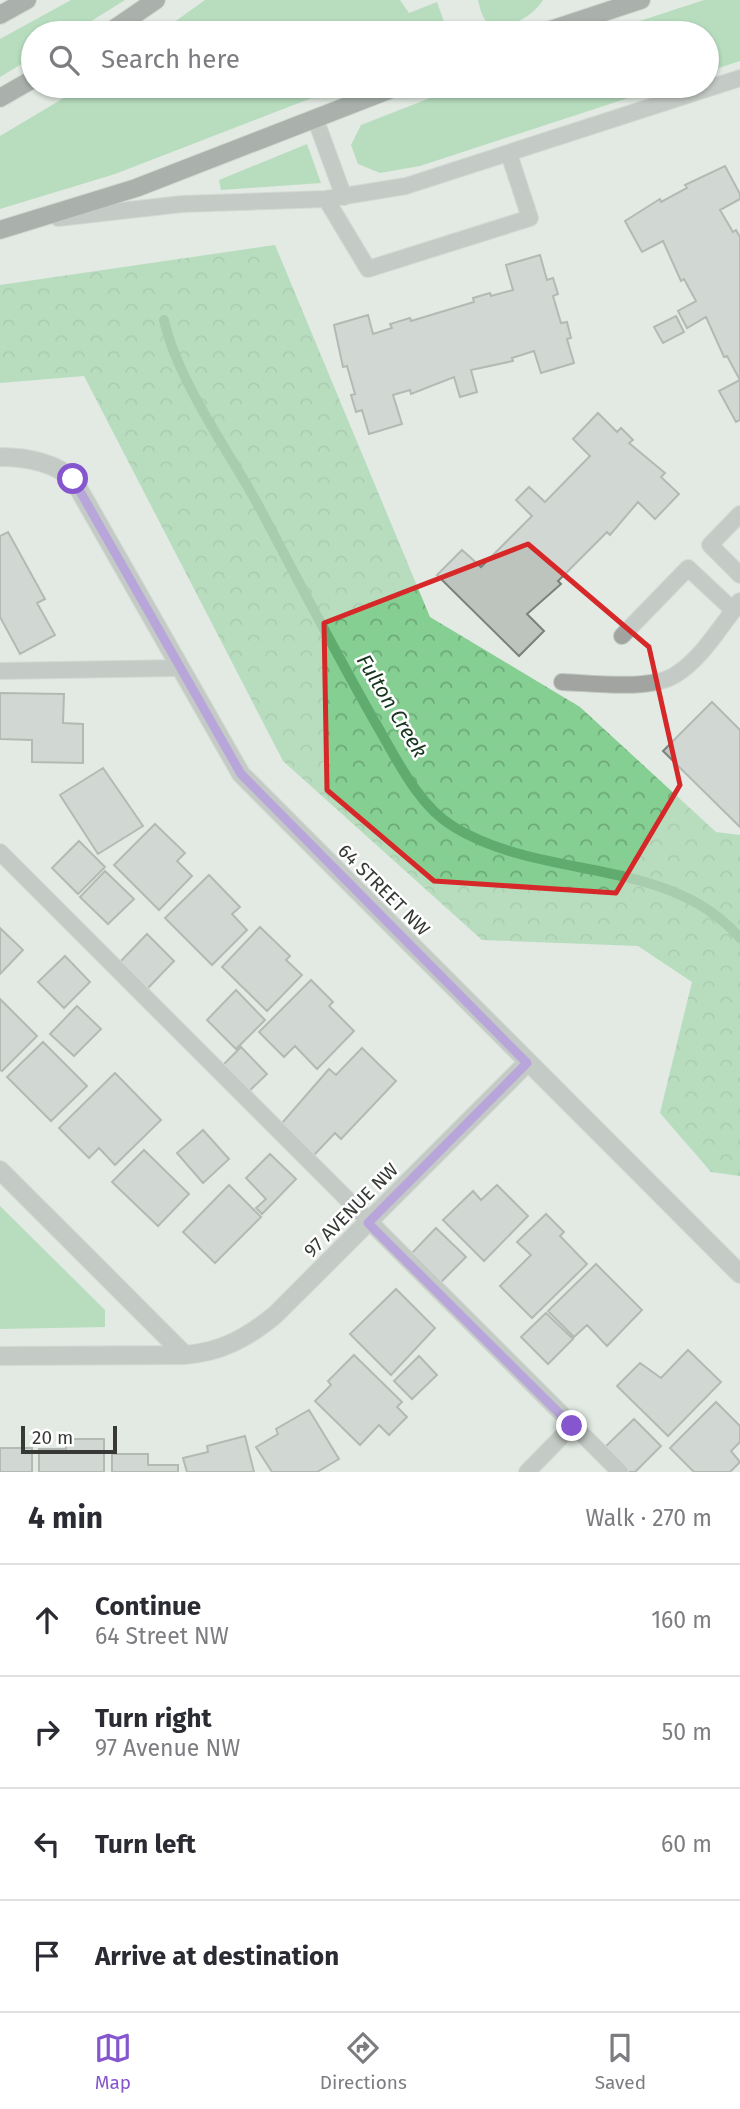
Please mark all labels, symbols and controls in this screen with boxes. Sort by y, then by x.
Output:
search box [21,21,719,98]
icon: search [45,41,83,79]
text: Search here [101,44,240,75]
route start [57,463,88,494]
water label: Fulton Creek [351,650,433,762]
street label: 64 STREET NW [333,839,435,941]
street label: 97 AVENUE NW [299,1158,403,1262]
route end [556,1410,587,1441]
scale bar [21,1423,117,1455]
text: 20 m [32,1426,73,1449]
text: 4 min [28,1500,103,1536]
text: Walk · 270 m [585,1504,712,1532]
text: Continue [95,1591,201,1622]
icon: ahead [28,1601,66,1639]
text: 160 m [651,1606,712,1634]
text: 64 Street NW [95,1622,229,1650]
text: Turn right [95,1703,212,1734]
icon: right [28,1713,66,1751]
text: 50 m [662,1718,712,1746]
text: 97 Avenue NW [95,1734,240,1762]
icon: left [28,1825,66,1863]
text: Turn left [95,1829,196,1860]
text: 60 m [661,1830,712,1858]
icon: arrive [28,1937,66,1975]
text: Arrive at destination [95,1941,339,1972]
tab: Map [94,2029,132,2094]
tab: Directions [320,2029,407,2094]
tab: Saved [595,2029,646,2094]

